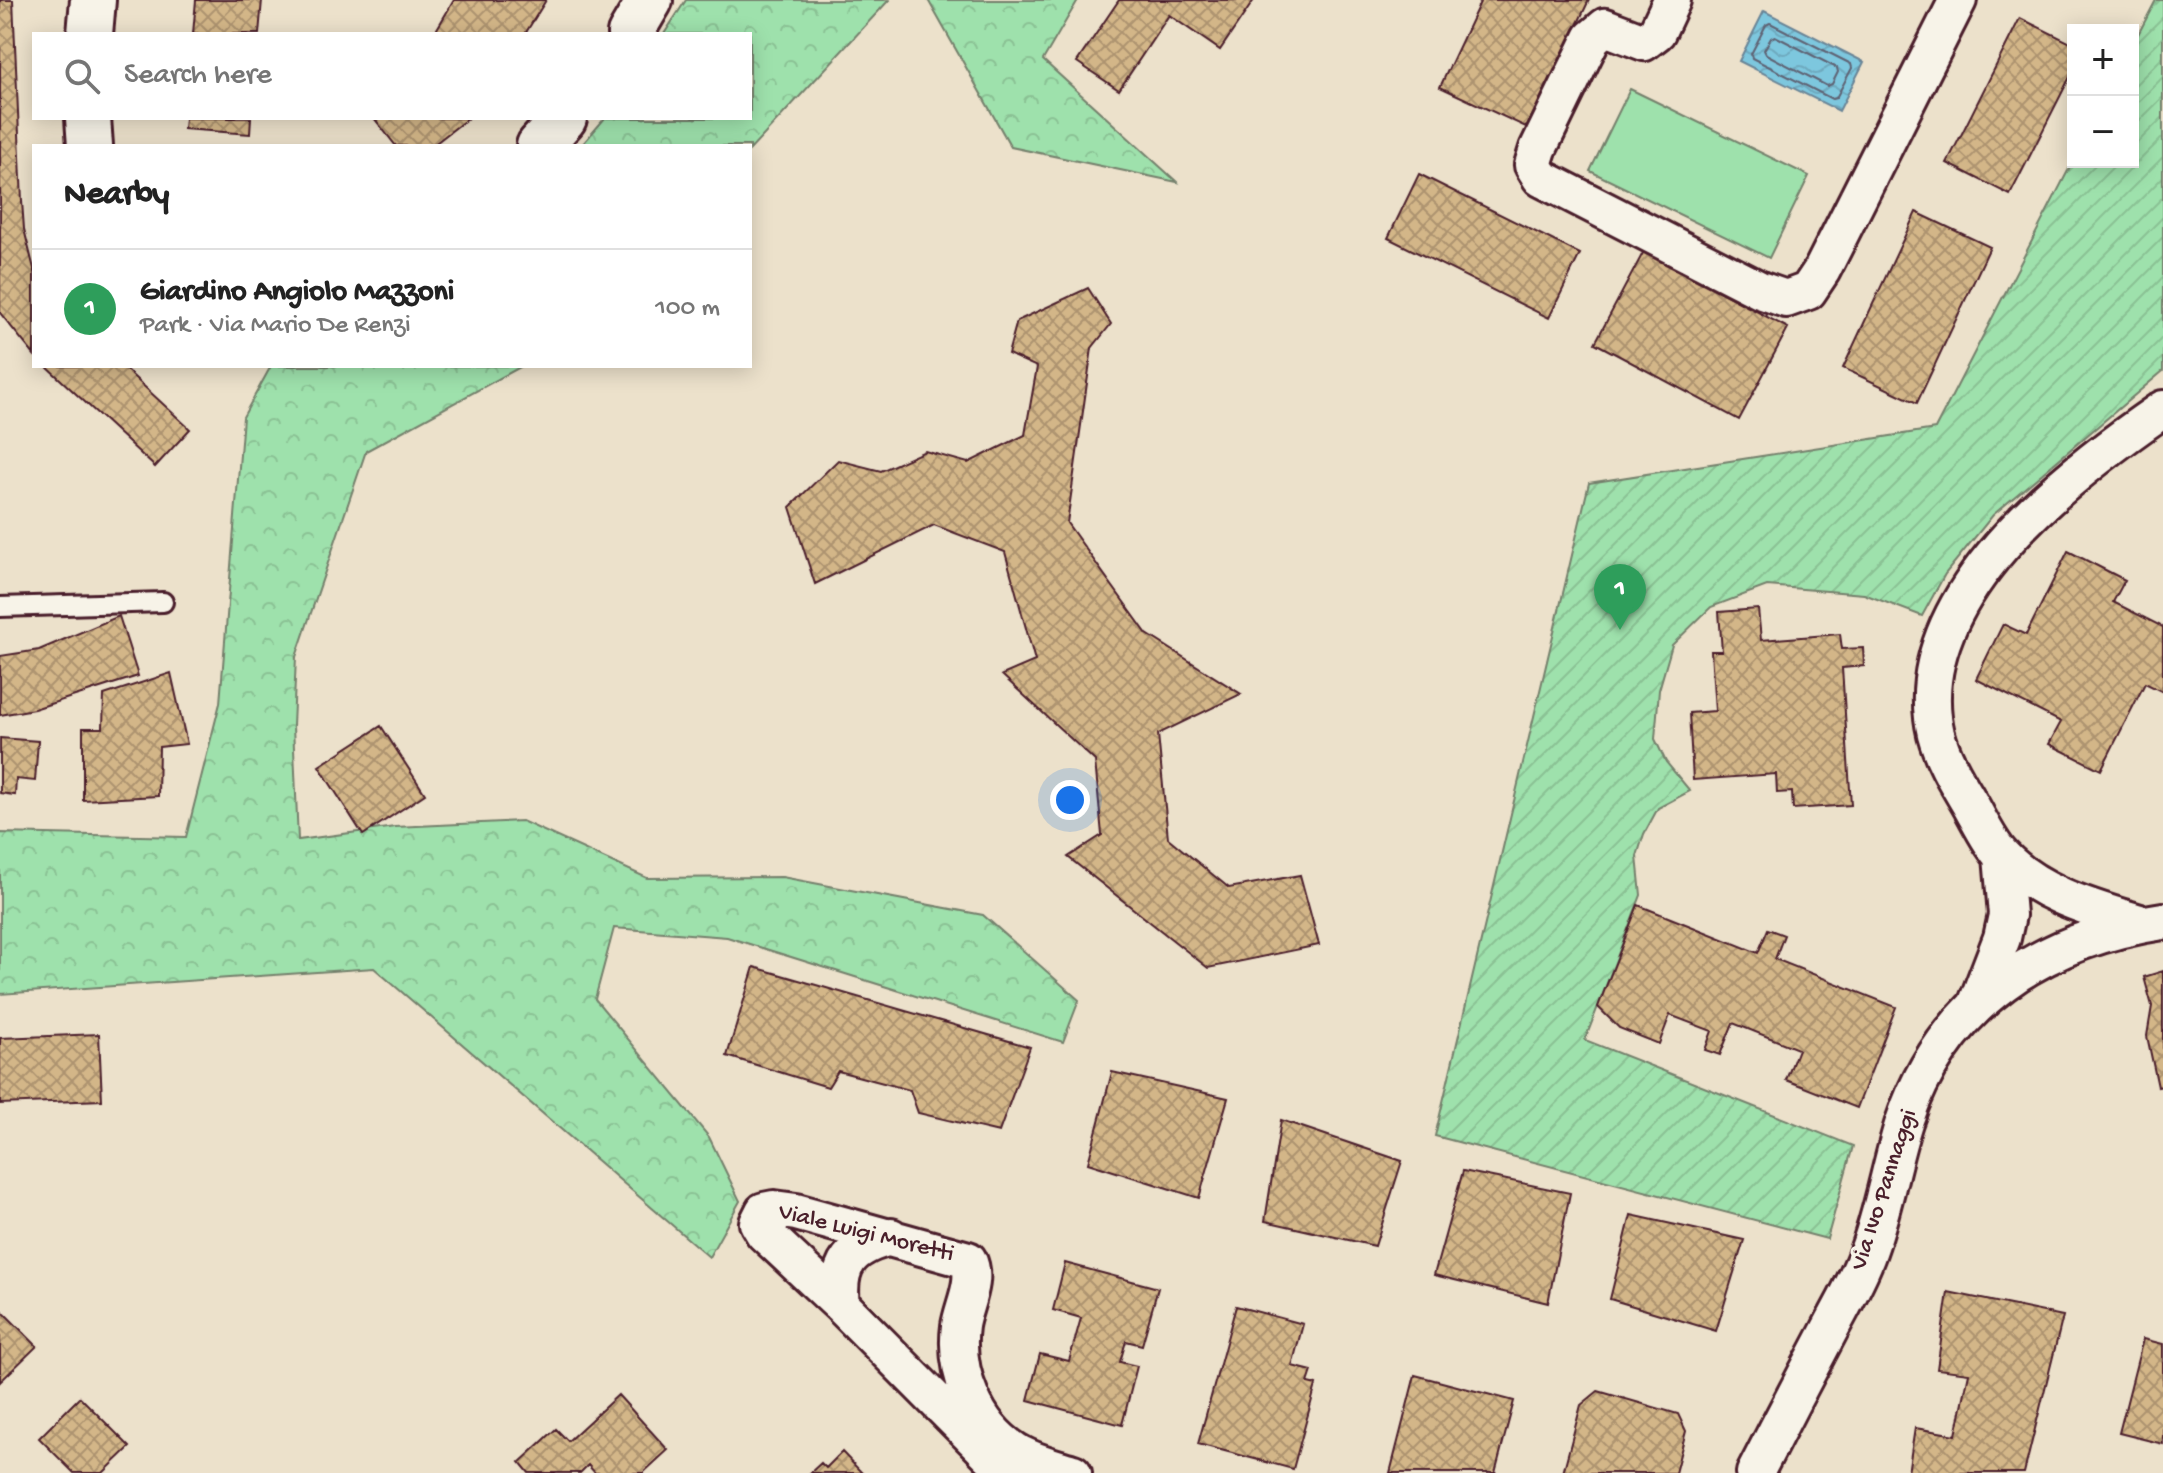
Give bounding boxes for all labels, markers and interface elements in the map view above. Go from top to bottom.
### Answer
map controls [2067,24,2139,168]
button: + [2067,24,2139,96]
search box [32,32,752,120]
icon: search [60,54,104,98]
text: Search here [124,59,272,94]
button: − [2067,96,2139,168]
text: Nearby [64,176,169,216]
text: Giardino Angiolo Mazzoni [140,276,454,311]
text: 1 [85,294,95,325]
text: 100 m [655,294,720,325]
text: Park · Via Mario De Renzi [140,311,411,342]
pin: 1 [1594,564,1646,630]
your location [1050,780,1090,820]
street label: Via Ivo Pannaggi [1845,1106,1925,1275]
street label: Viale Luigi Moretti [774,1198,957,1270]

